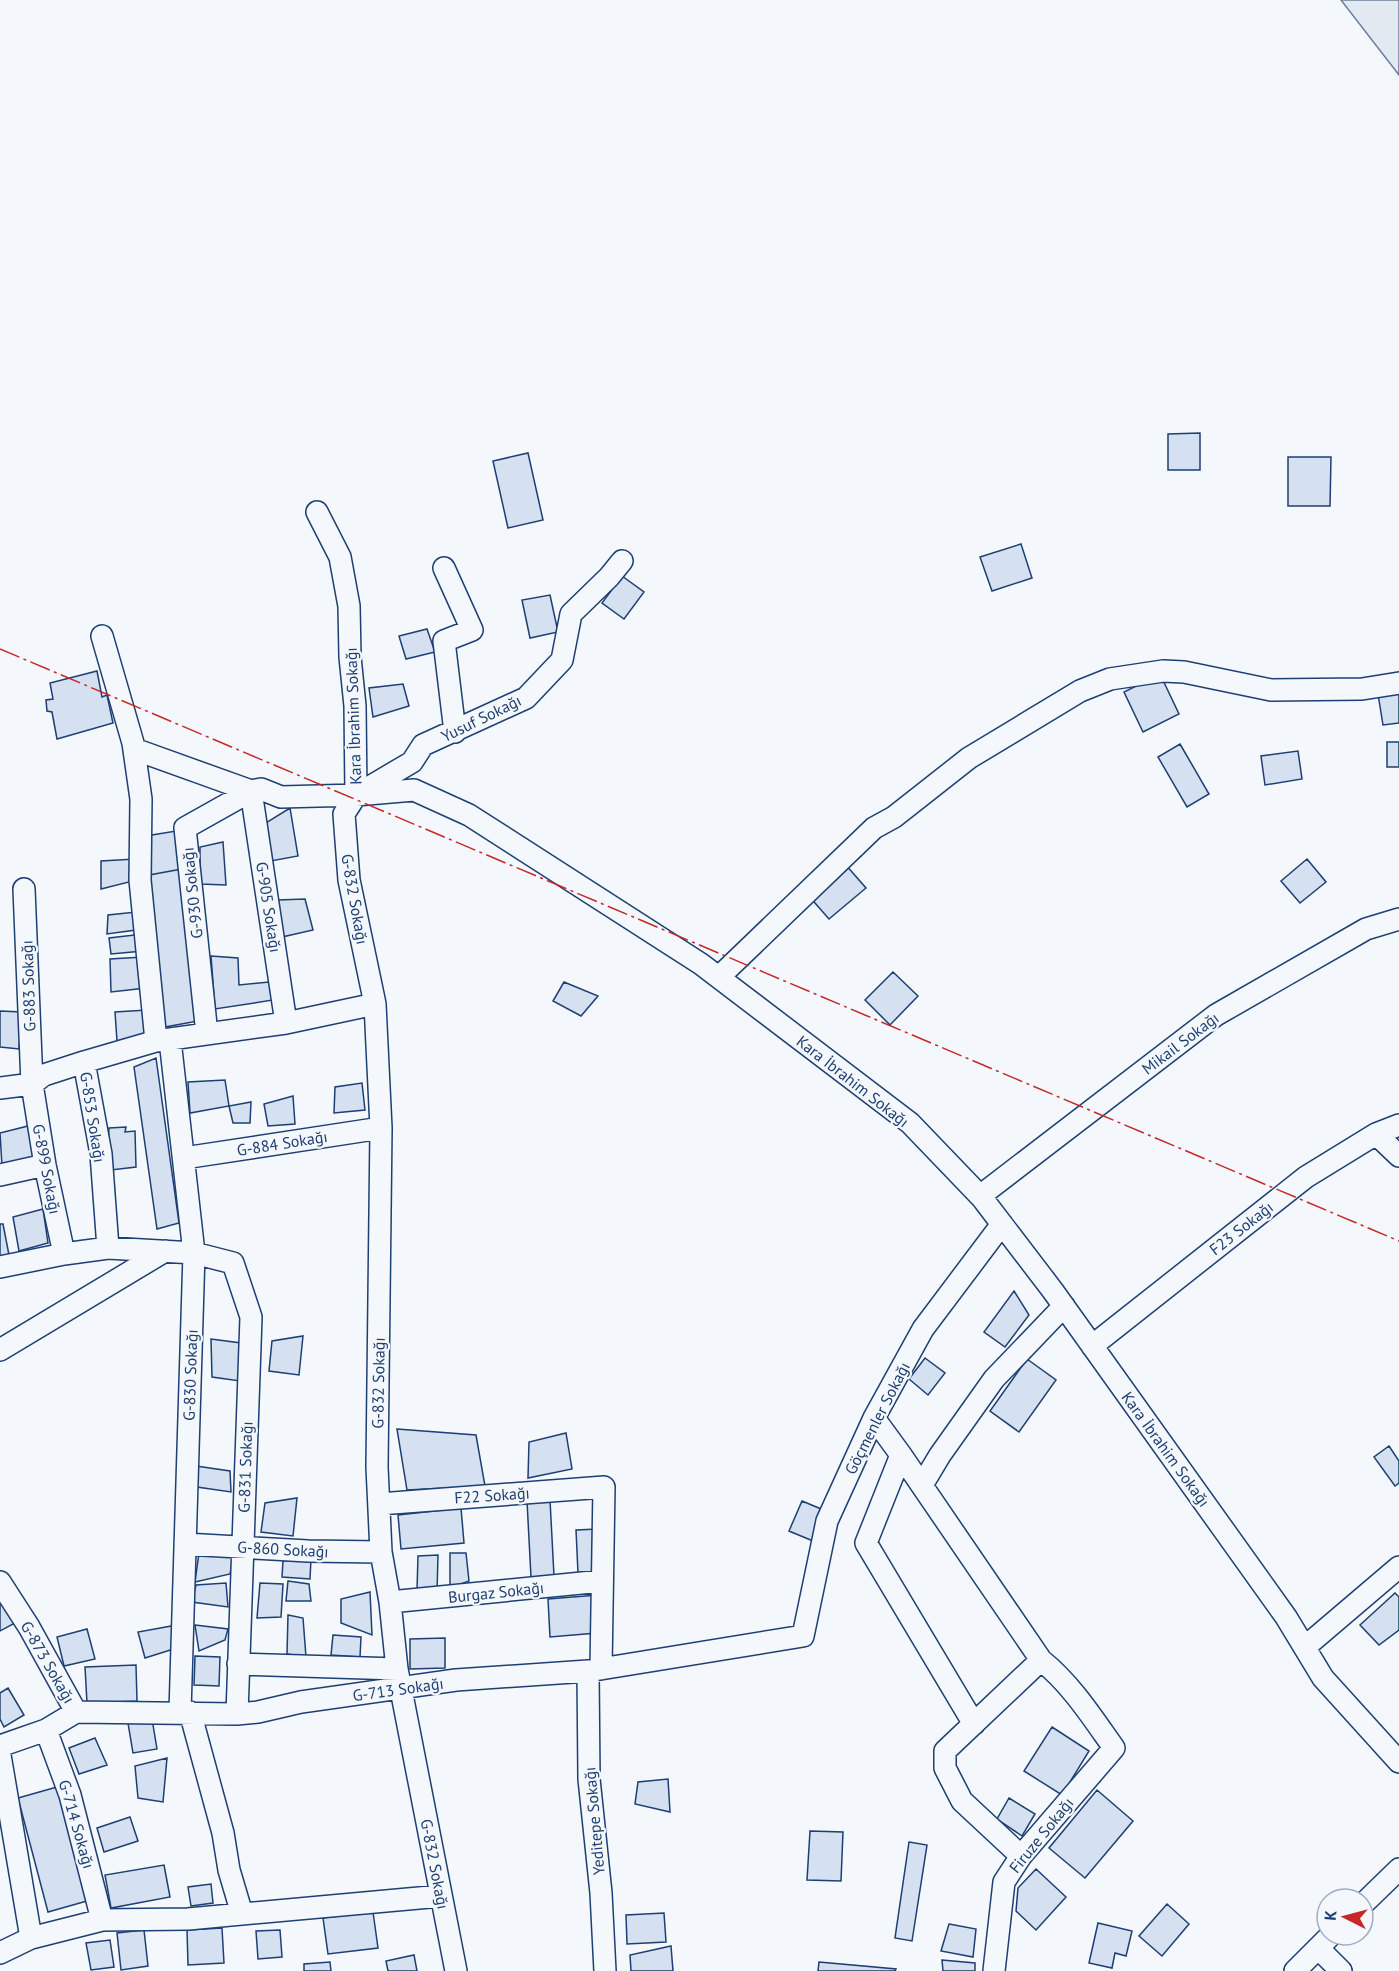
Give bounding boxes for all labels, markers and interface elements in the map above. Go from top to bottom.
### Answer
street label: Kara İbrahim Sokağı [341,647,365,785]
street label: Yusuf Sokağı [438,690,524,746]
street label: G-930 Sokağı [177,846,207,940]
street label: G-832 Sokağı [337,852,373,946]
street label: G-905 Sokağı [252,860,286,954]
street label: G-883 Sokağı [16,940,40,1032]
street label: Mikail Sokağı [1138,1008,1222,1078]
street label: Kara İbrahim Sokağı [793,1031,913,1131]
street label: G-853 Sokağı [76,1070,110,1164]
street label: G-899 Sokağı [28,1122,66,1216]
street label: G-884 Sokağı [235,1126,329,1160]
street label: F23 Sokağı [1205,1197,1277,1259]
street label: G-830 Sokağı [178,1329,202,1421]
street label: G-832 Sokağı [367,1337,389,1429]
street label: Göçmenler Sokağı [840,1358,914,1478]
street label: Kara İbrahim Sokağı [1118,1388,1214,1510]
street label: G-831 Sokağı [233,1421,257,1513]
street label: F22 Sokağı [454,1482,530,1508]
street label: G-860 Sokağı [237,1537,329,1561]
street label: Burgaz Sokağı [447,1577,545,1607]
street label: G-873 Sokağı [16,1617,80,1707]
street label: G-713 Sokağı [351,1673,445,1705]
street label: Yeditepe Sokağı [579,1766,609,1876]
street label: G-714 Sokağı [55,1777,99,1871]
street label: Firuze Sokağı [1004,1793,1078,1877]
street label: G-832 Sokağı [416,1817,454,1911]
north arrow [1315,1887,1375,1947]
text: K [1320,1909,1341,1921]

